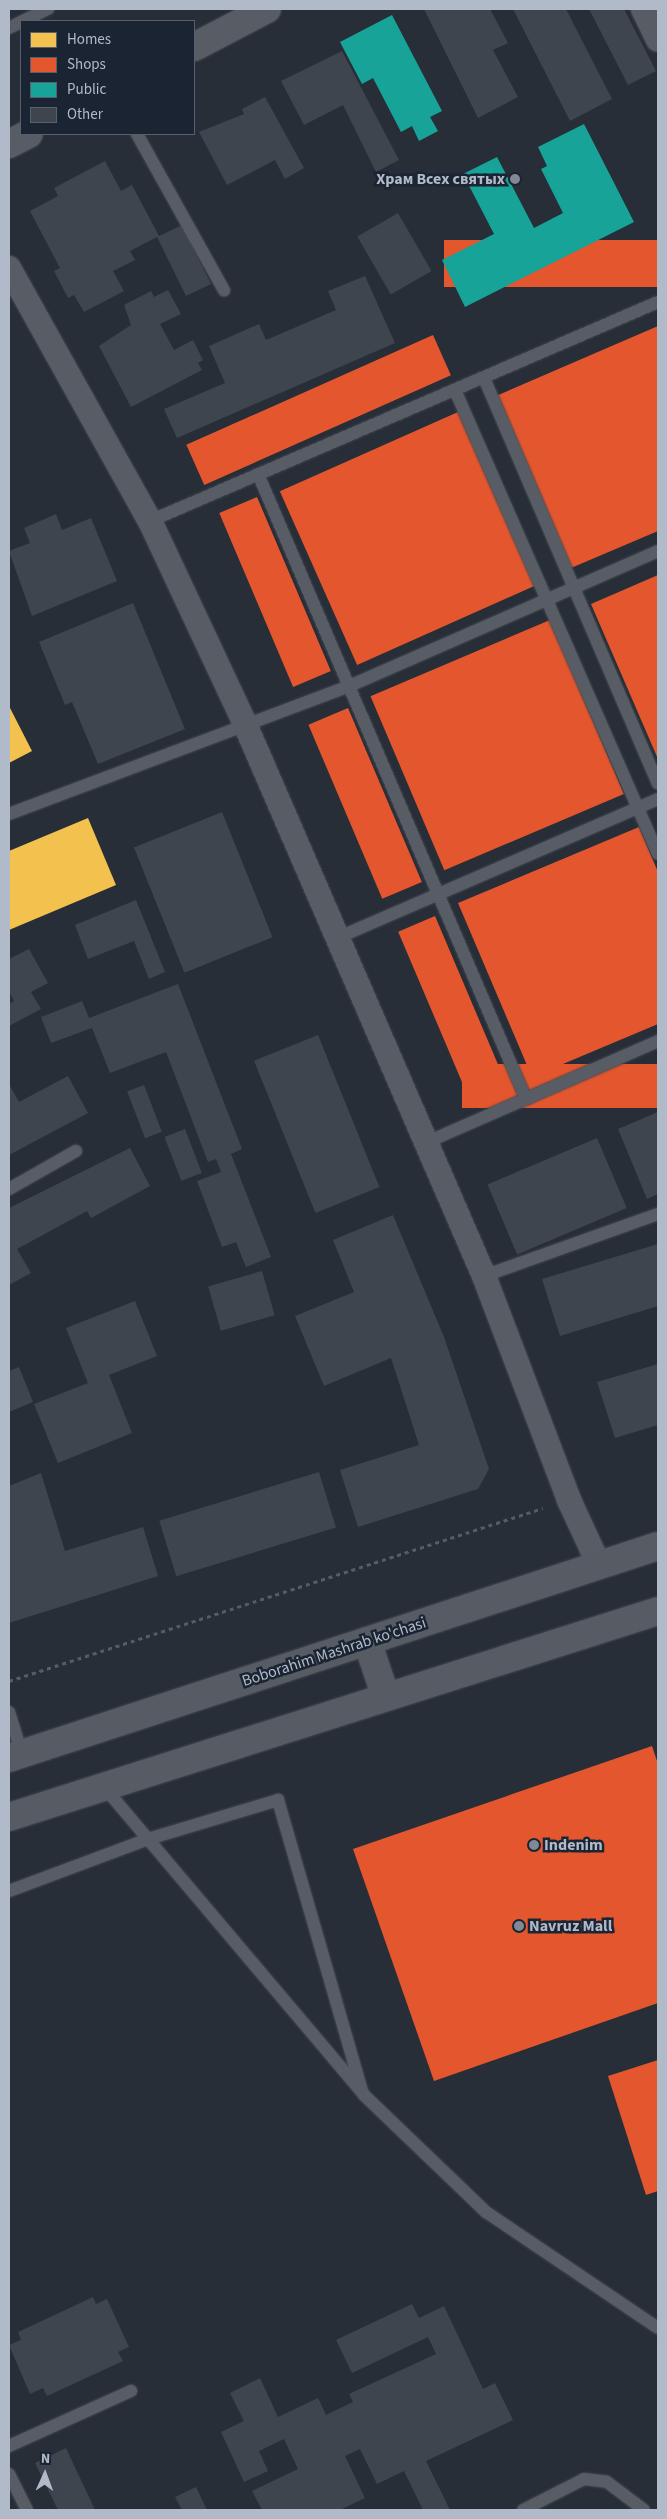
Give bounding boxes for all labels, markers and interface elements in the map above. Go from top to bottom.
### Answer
legend [20,20,195,135]
text: Homes [67,29,111,50]
text: Shops [67,54,106,75]
text: Public [67,79,106,100]
text: Other [67,104,103,125]
place label: Храм Всех святых [376,169,505,189]
marker: Храм Всех святых [509,173,521,185]
street label: Boborahim Mashrab ko'chasi [240,1613,428,1691]
place label: Indenim [544,1835,603,1855]
marker: Indenim [528,1839,540,1851]
place label: Navruz Mall [529,1916,612,1936]
marker: Navruz Mall [513,1920,525,1932]
north arrow [20,2449,70,2499]
text: N [41,2449,51,2469]

